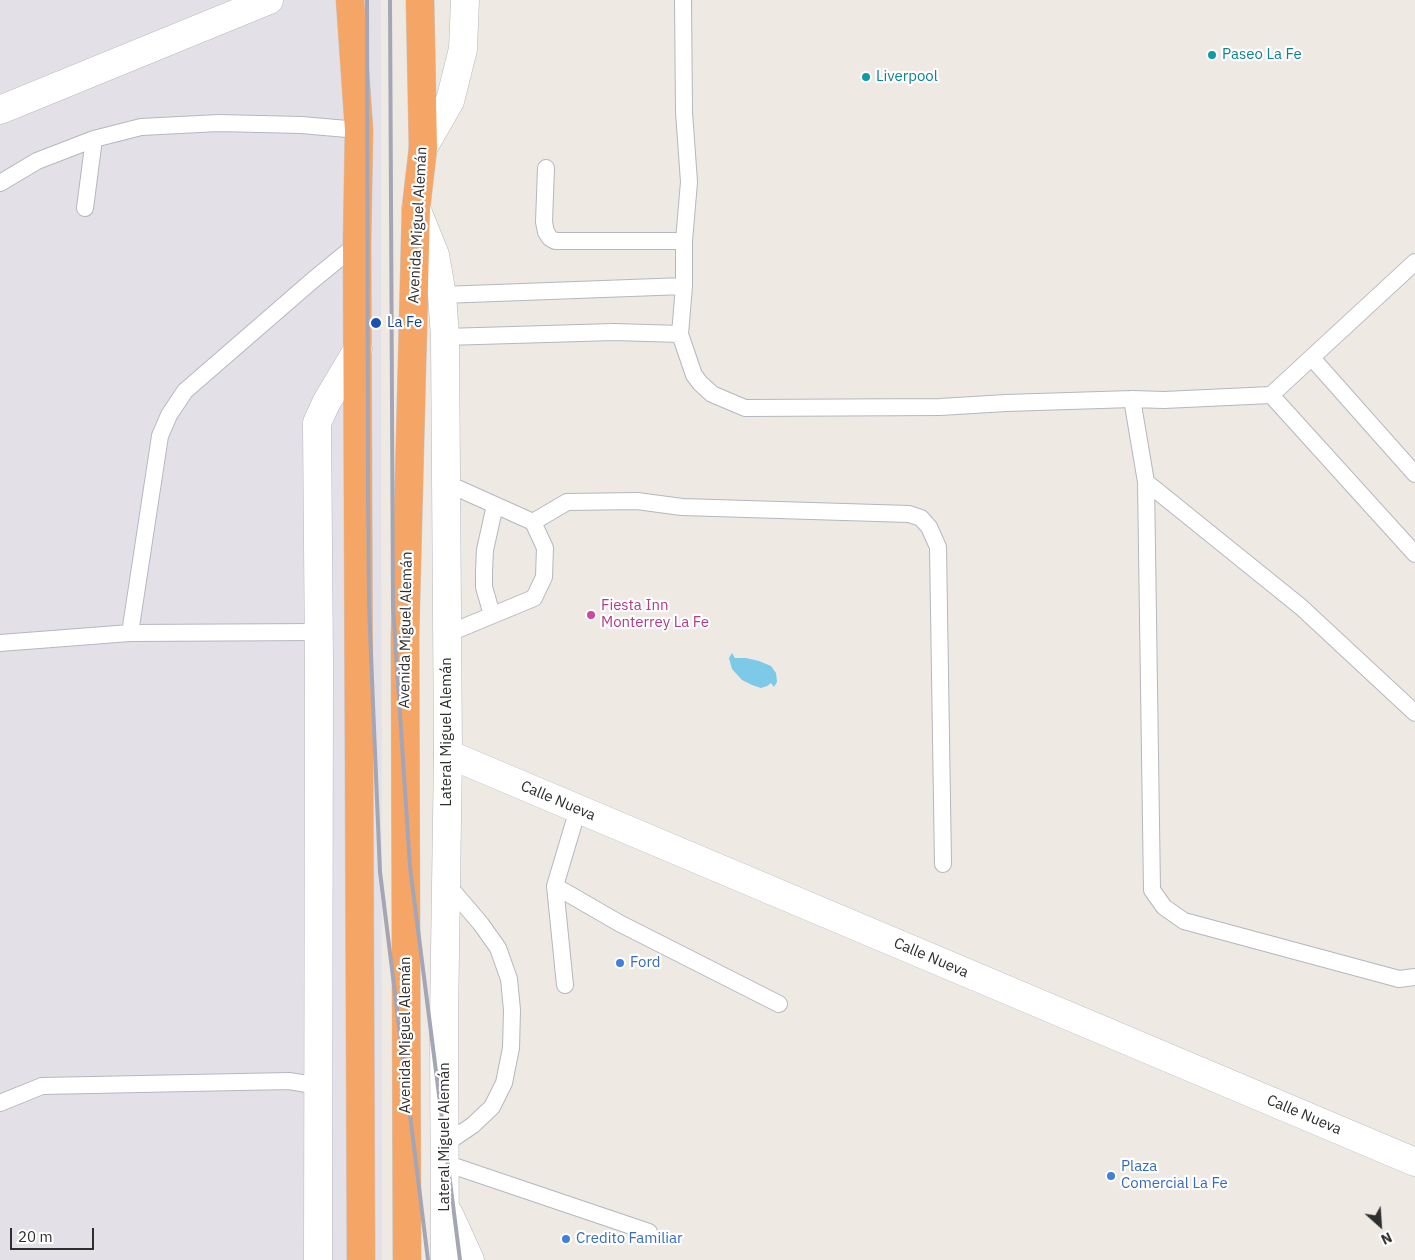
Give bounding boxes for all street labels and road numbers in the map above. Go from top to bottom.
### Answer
street label: Avenida Miguel Alemán [405,146,431,304]
street label: Avenida Miguel Alemán [396,551,416,709]
street label: Lateral Miguel Alemán [438,657,456,807]
street label: Calle Nueva [518,777,598,825]
street label: Calle Nueva [891,934,971,982]
street label: Avenida Miguel Alemán [397,956,415,1114]
street label: Lateral Miguel Alemán [436,1062,454,1212]
street label: Calle Nueva [1264,1091,1344,1139]

